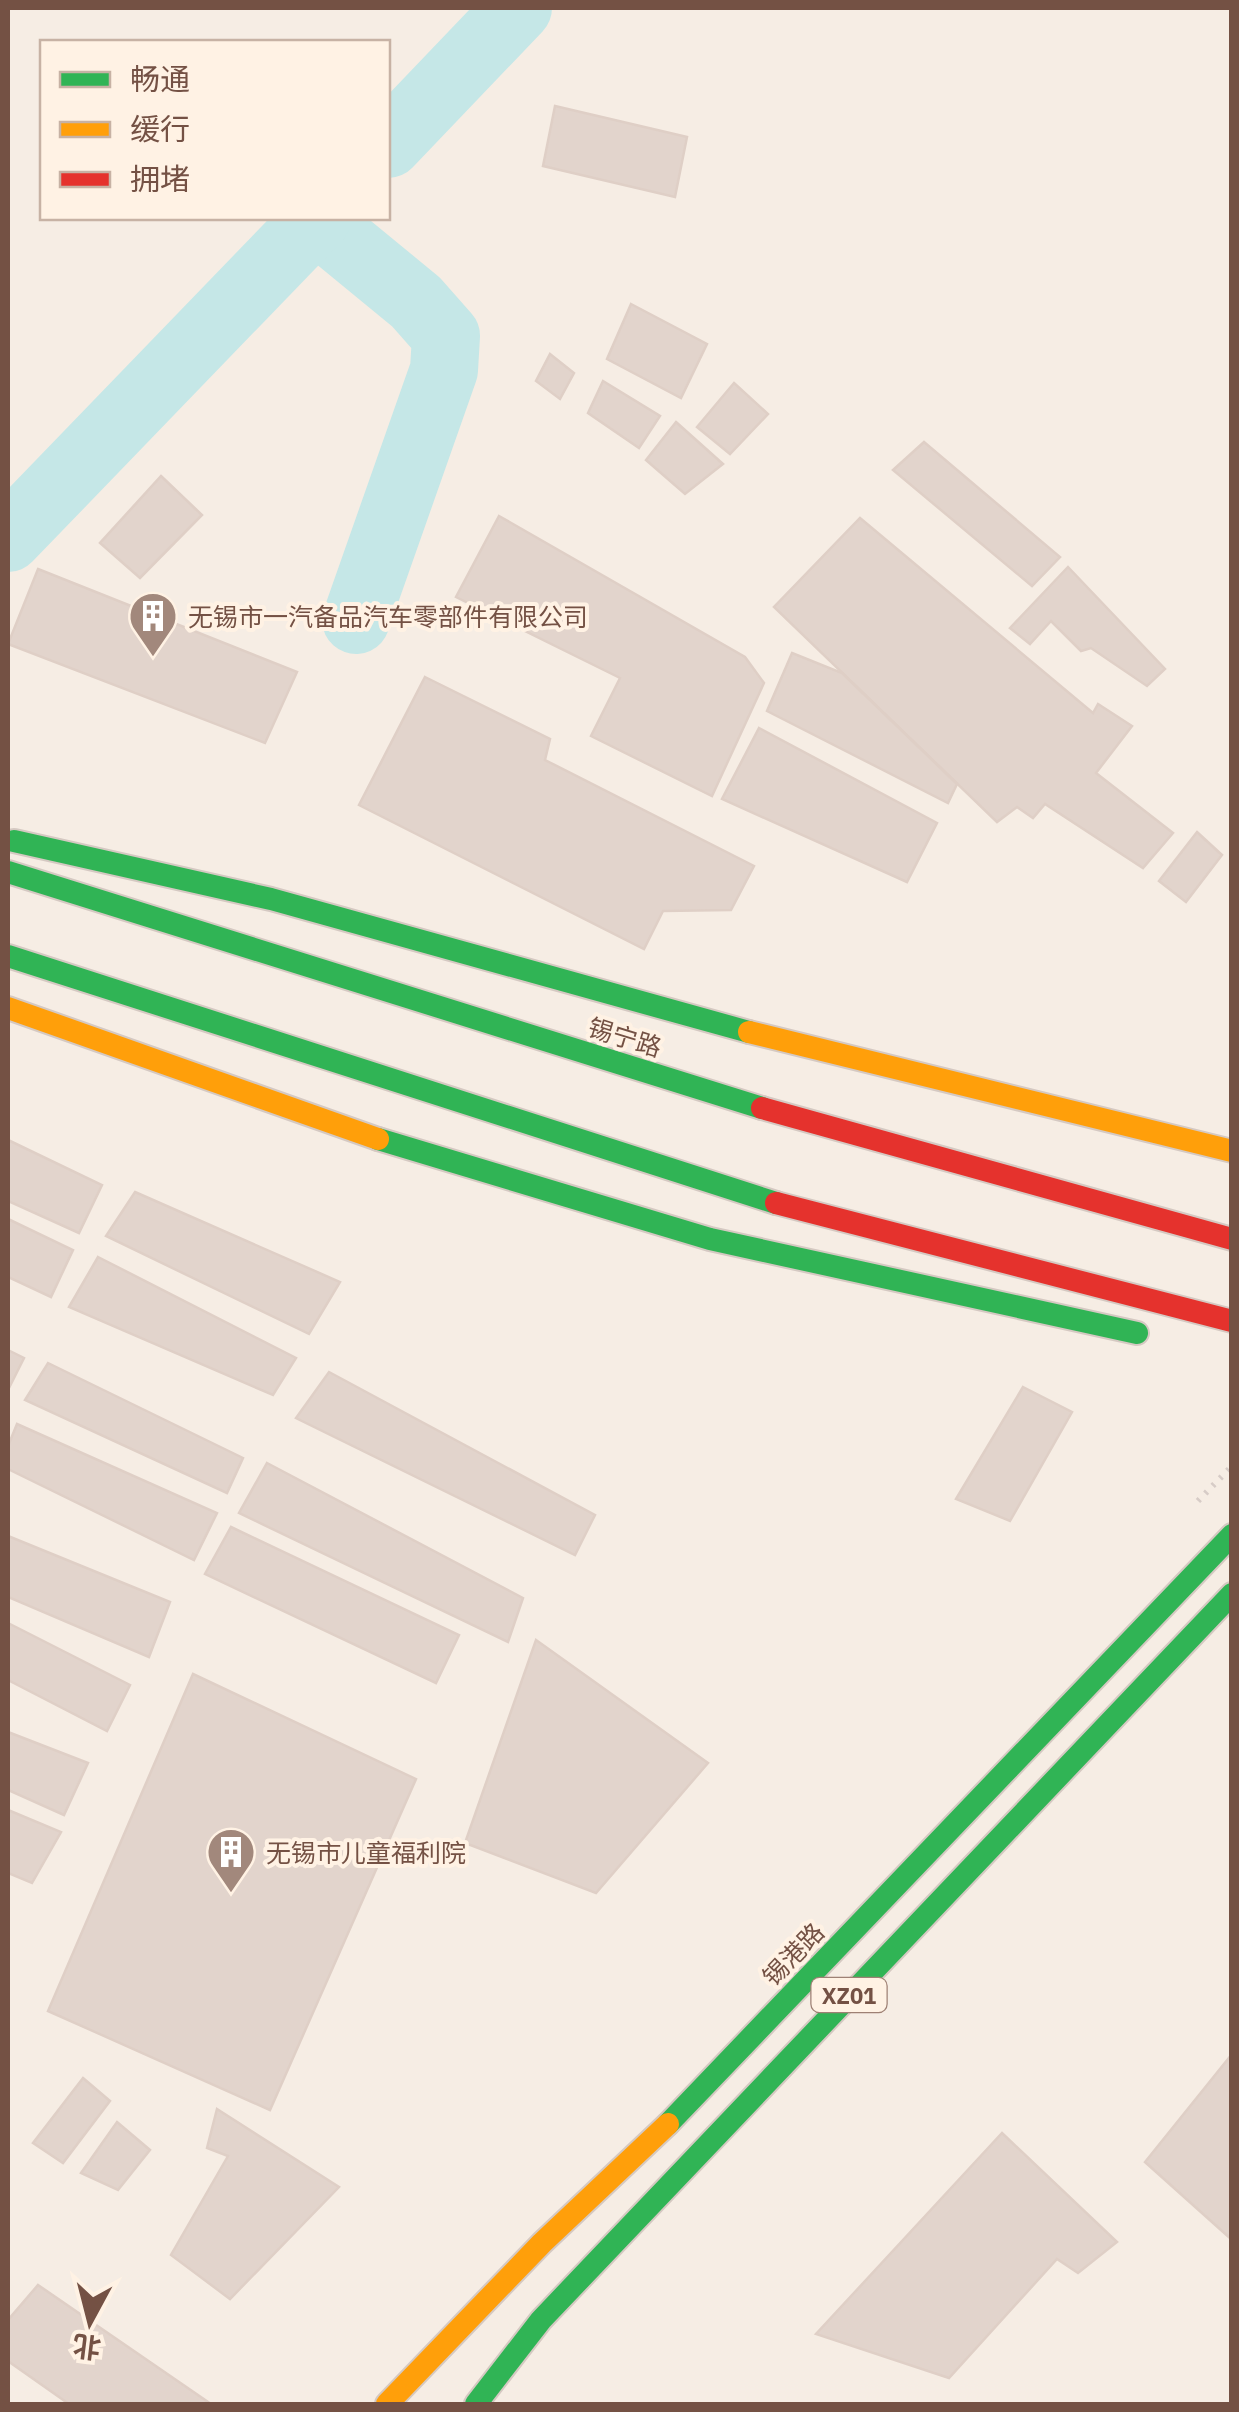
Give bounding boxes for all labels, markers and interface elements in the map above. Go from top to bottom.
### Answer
legend [40,40,390,220]
text: 畅通 [130,59,190,98]
text: 缓行 [130,109,190,148]
text: 拥堵 [130,159,190,198]
building icon: 无锡市一汽备品汽车零部件有限公司 [127,590,179,658]
place label: 无锡市一汽备品汽车零部件有限公司 [188,600,588,633]
street label: 锡宁路 [584,1010,666,1064]
building icon: 无锡市儿童福利院 [205,1826,257,1894]
place label: 无锡市儿童福利院 [266,1836,466,1869]
street label: 锡港路 [755,1916,831,1992]
road number: XZ01 [812,1978,886,2012]
north arrow [40,2272,140,2372]
text: 北 [71,2327,103,2367]

